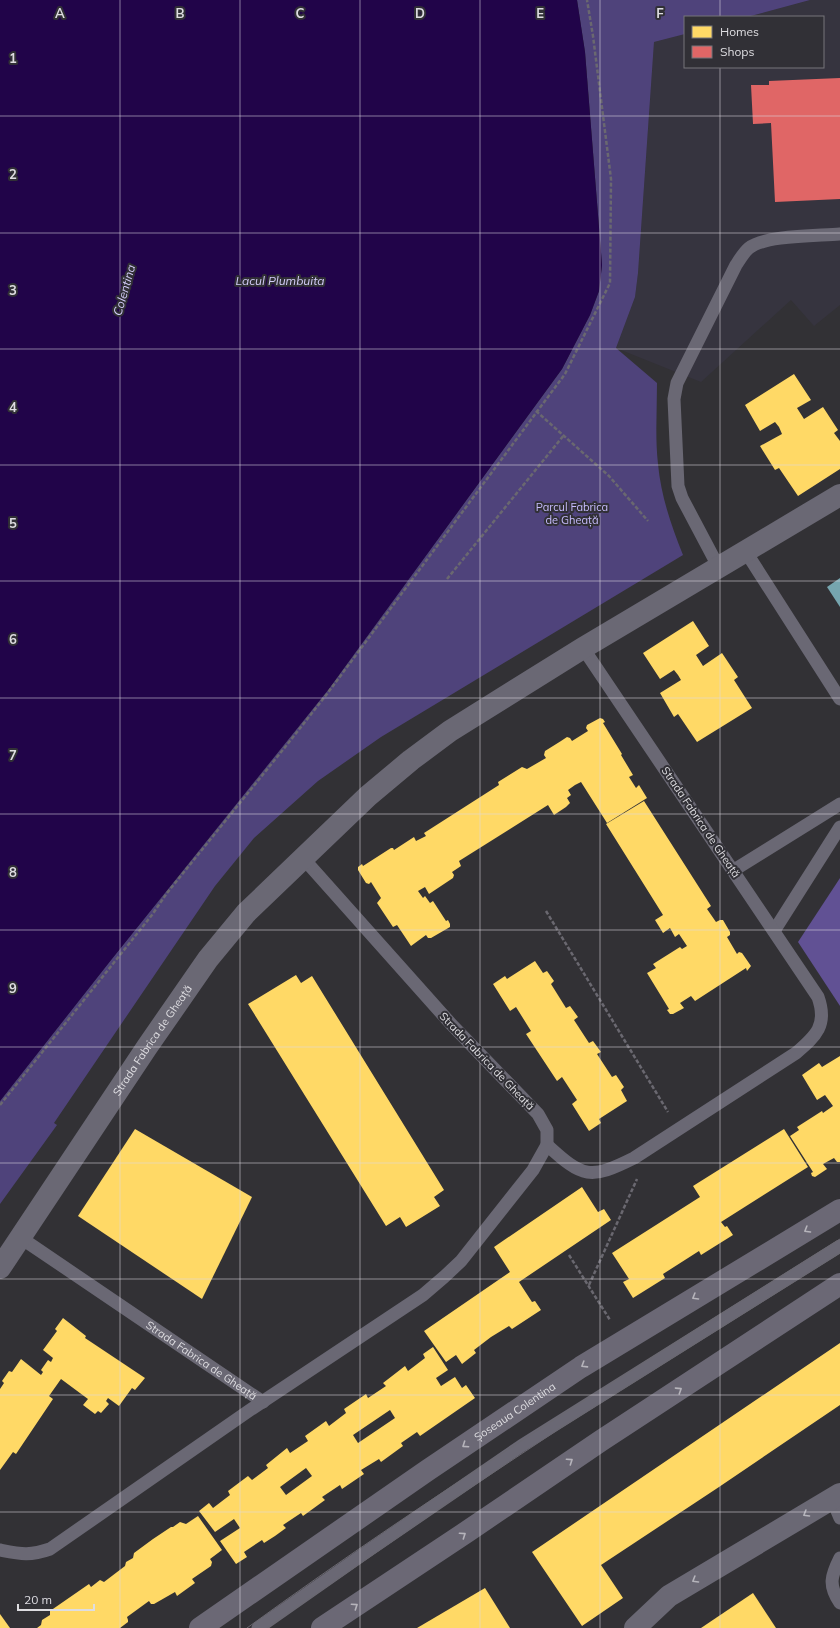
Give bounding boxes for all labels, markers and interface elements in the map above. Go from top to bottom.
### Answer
text: A [55,5,65,21]
text: B [176,5,185,21]
text: C [296,5,305,21]
text: D [415,5,425,21]
text: E [536,5,544,21]
text: F [656,5,664,21]
legend [684,16,824,68]
text: Homes [720,24,759,39]
text: Shops [720,44,755,59]
text: 1 [9,50,17,66]
text: 2 [9,166,17,182]
water label: Colentina [110,263,138,317]
water label: Lacul Plumbuita [235,273,325,288]
text: 3 [9,282,17,298]
text: 4 [9,399,17,415]
park label: Parcul Fabrica de Gheață [536,500,608,528]
text: 5 [9,515,17,531]
text: 6 [9,631,17,647]
text: 7 [9,747,17,763]
street label: Strada Fabrica de Gheață [658,764,743,881]
text: 8 [9,864,17,880]
text: 9 [9,980,17,996]
street label: Strada Fabrica de Gheață [110,982,195,1098]
street label: Strada Fabrica de Gheață [436,1009,538,1114]
one-way arrow [804,1225,811,1233]
one-way arrow [692,1293,699,1300]
street label: Strada Fabrica de Gheață [143,1318,260,1403]
one-way arrow [581,1360,588,1368]
street label: Șoseaua Colentina [471,1379,558,1445]
one-way arrow [675,1387,682,1394]
one-way arrow [462,1440,469,1448]
one-way arrow [566,1459,573,1466]
one-way arrow [803,1510,810,1517]
one-way arrow [459,1532,466,1540]
one-way arrow [692,1576,699,1583]
scale bar [18,1586,94,1612]
text: 20 m [24,1592,52,1607]
one-way arrow [350,1604,357,1611]

